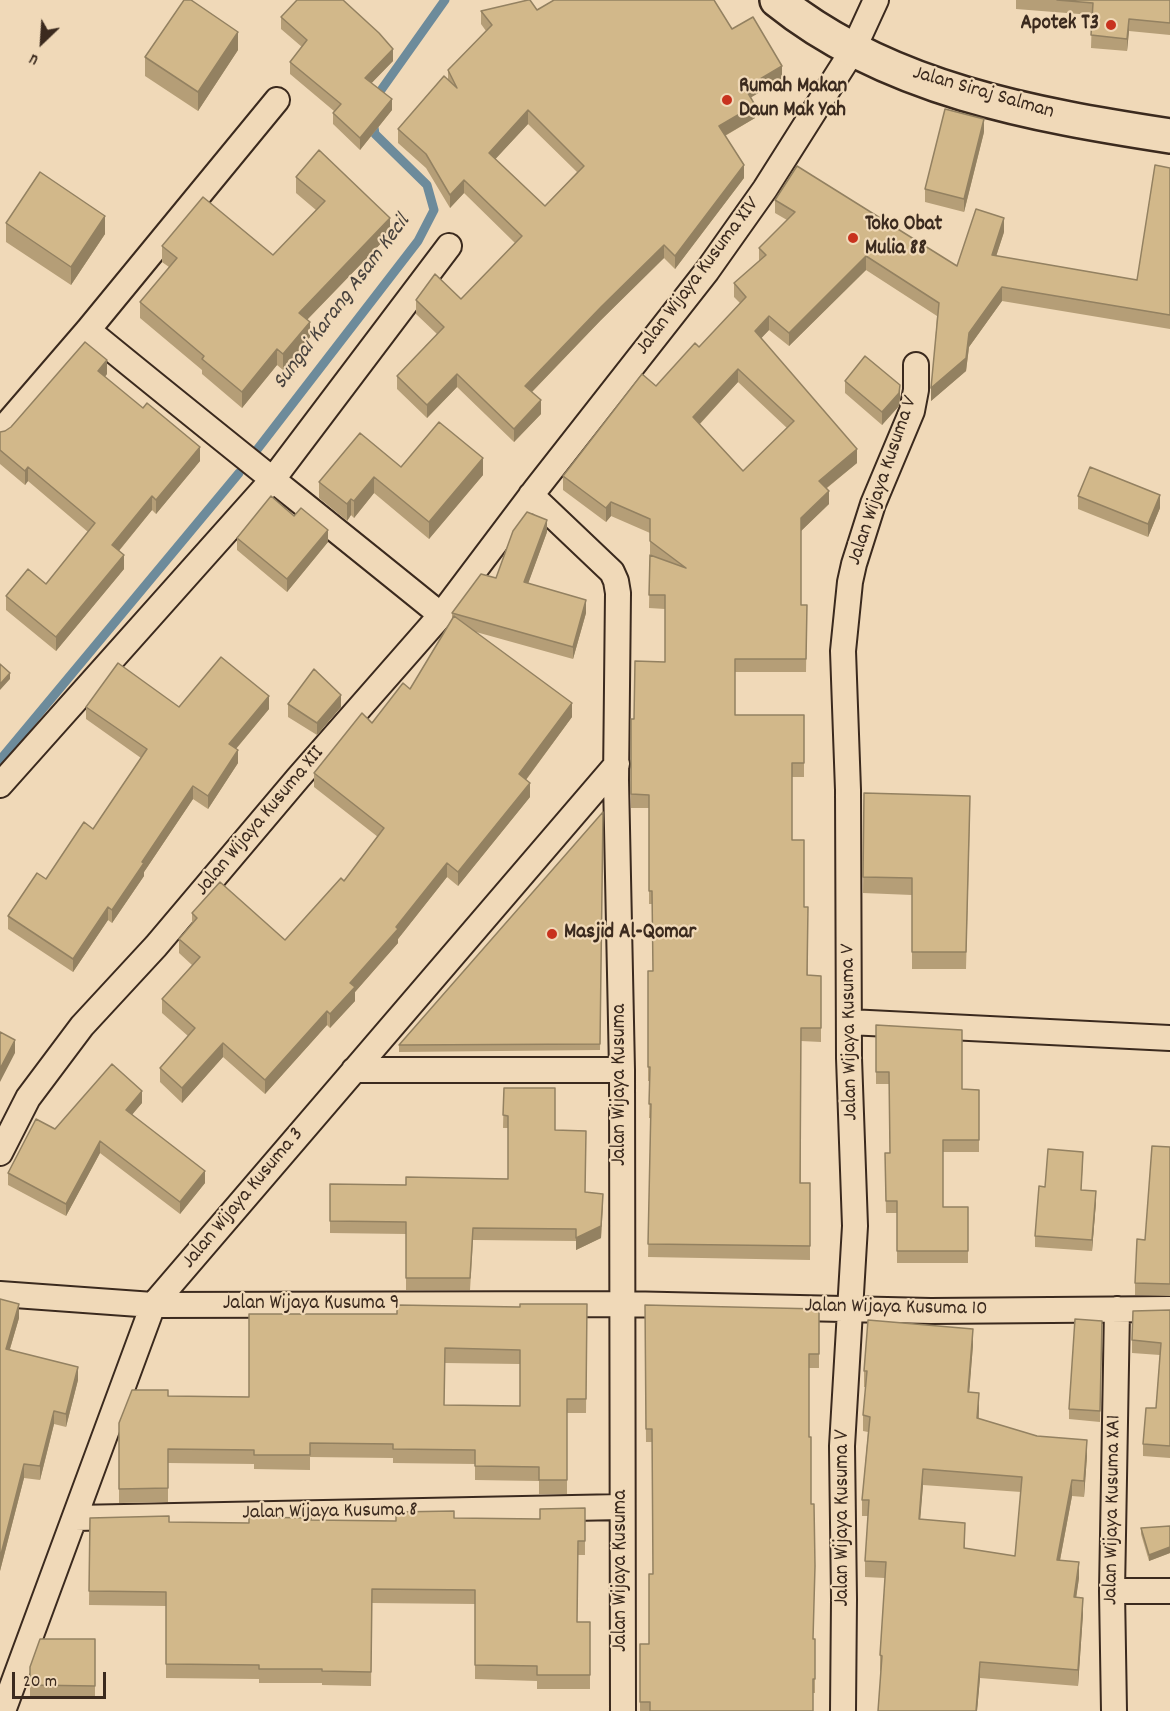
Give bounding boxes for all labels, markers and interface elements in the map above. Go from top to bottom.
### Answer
north arrow [12,12,72,72]
place label: Apotek T3 [1020,12,1099,38]
marker: Apotek T3 [1104,18,1118,32]
text: U [26,47,43,71]
street label: Jalan Siraj Salman [909,62,1057,126]
place label: Rumah Makan Daun Mak Yah [739,75,847,125]
marker: Rumah Makan Daun Mak Yah [720,93,734,107]
street label: Jalan Wijaya Kusuma XIV [631,193,767,361]
water label: Sungai Karang Asam Kecil [269,210,417,396]
place label: Toko Obat Mulia 88 [865,213,942,263]
marker: Toko Obat Mulia 88 [846,231,860,245]
street label: Jalan Wijaya Kusuma V [843,393,925,569]
street label: Jalan Wijaya Kusuma XII [191,742,331,902]
place label: Masjid Al-Qomar [564,921,696,947]
marker: Masjid Al-Qomar [545,927,559,941]
street label: Jalan Wijaya Kusuma V [837,943,865,1121]
street label: Jalan Wijaya Kusuma [608,1004,634,1166]
street label: Jalan Wijaya Kusuma 3 [178,1123,310,1275]
street label: Jalan Wijaya Kusuma 9 [223,1292,399,1318]
street label: Jalan Wijaya Kusuma 10 [804,1295,988,1323]
street label: Jalan Wijaya Kusuma XA1 [1100,1415,1128,1605]
street label: Jalan Wijaya Kusuma V [831,1429,857,1607]
street label: Jalan Wijaya Kusuma [609,1490,635,1652]
street label: Jalan Wijaya Kusuma 8 [242,1499,418,1527]
scale bar [15,1660,110,1698]
text: 20 m [23,1670,57,1695]

